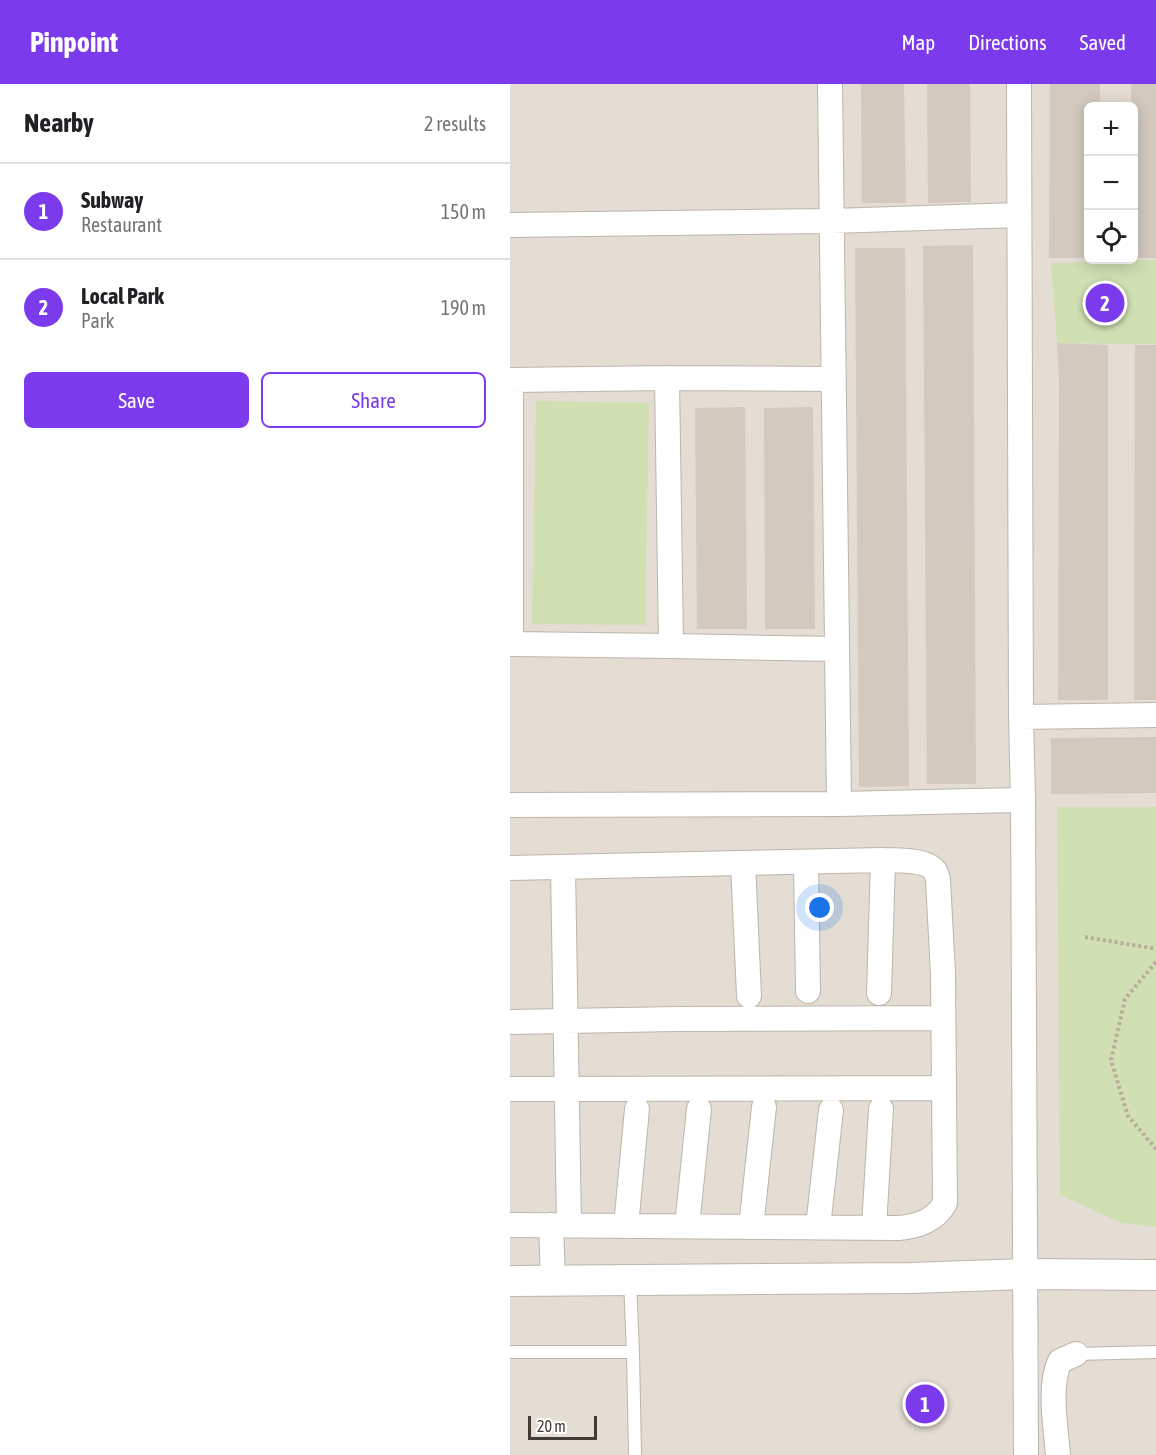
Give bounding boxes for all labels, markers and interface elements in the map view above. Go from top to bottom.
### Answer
text: Pinpoint [30,26,118,58]
text: Map [901,30,935,54]
text: Directions [968,30,1047,54]
text: Saved [1080,30,1126,54]
map controls [1084,102,1138,264]
button: + [1084,102,1138,156]
text: Nearby [24,108,94,138]
text: 2 results [424,112,486,135]
button: − [1084,156,1138,210]
text: Subway [81,187,143,213]
text: 1 [39,200,48,223]
text: 150 m [441,200,486,223]
button: locate [1084,210,1138,264]
text: Restaurant [81,213,162,236]
pin: 2 [1086,280,1124,326]
text: Local Park [81,283,164,309]
text: 2 [39,296,48,319]
text: 190 m [441,296,486,319]
text: Park [81,309,114,332]
button: Save [24,372,249,428]
button: Share [261,372,486,428]
your location [805,893,834,922]
pin: 1 [906,1382,944,1426]
scale bar [528,1413,597,1440]
text: 20 m [537,1417,566,1435]

